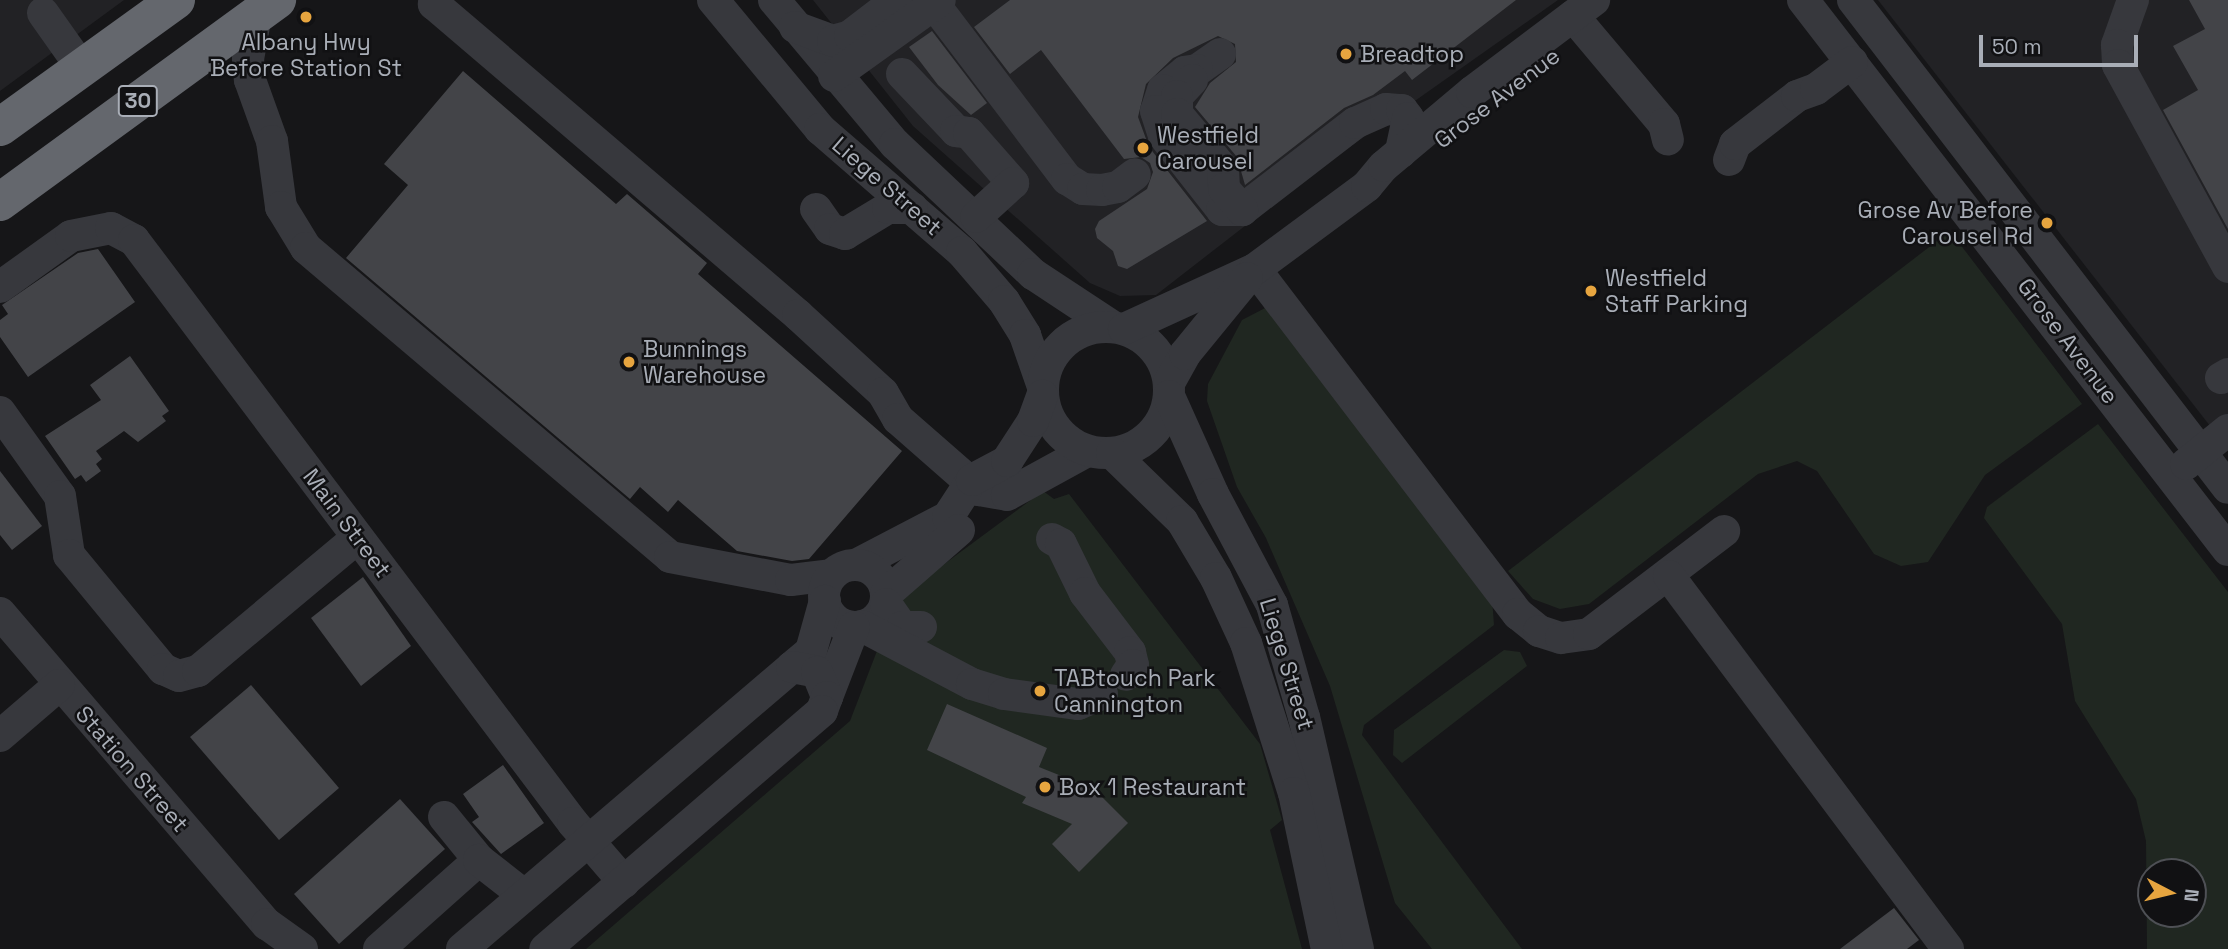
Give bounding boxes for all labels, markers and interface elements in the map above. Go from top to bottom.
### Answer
marker: Albany Hwy Before Station St [298,9,314,25]
scale bar [1983,21,2142,65]
place label: Albany Hwy Before Station St [210,28,402,82]
text: 50 m [1992,33,2042,60]
place label: Breadtop [1360,40,1464,68]
street label: Grose Avenue [1429,42,1565,154]
marker: Breadtop [1338,46,1354,62]
road number: 30 [117,84,159,119]
place label: Westfield Carousel [1157,121,1259,175]
street label: Liege Street [826,131,948,241]
marker: Westfield Carousel [1135,140,1151,156]
place label: Grose Av Before Carousel Rd [1857,196,2033,250]
marker: Grose Av Before Carousel Rd [2039,215,2055,231]
place label: Westfield Staff Parking [1605,264,1748,318]
street label: Grose Avenue [2012,273,2124,409]
marker: Westfield Staff Parking [1583,283,1599,299]
place label: Bunnings Warehouse [643,335,766,389]
marker: Bunnings Warehouse [621,354,637,370]
street label: Main Street [297,463,397,583]
street label: Liege Street [1254,595,1320,733]
place label: TABtouch Park Cannington [1054,664,1216,718]
marker: TABtouch Park Cannington [1032,683,1048,699]
street label: Station Street [70,700,194,838]
place label: Box 1 Restaurant [1059,773,1246,801]
marker: Box 1 Restaurant [1037,779,1053,795]
north arrow [2137,858,2207,928]
text: N [2178,888,2205,903]

